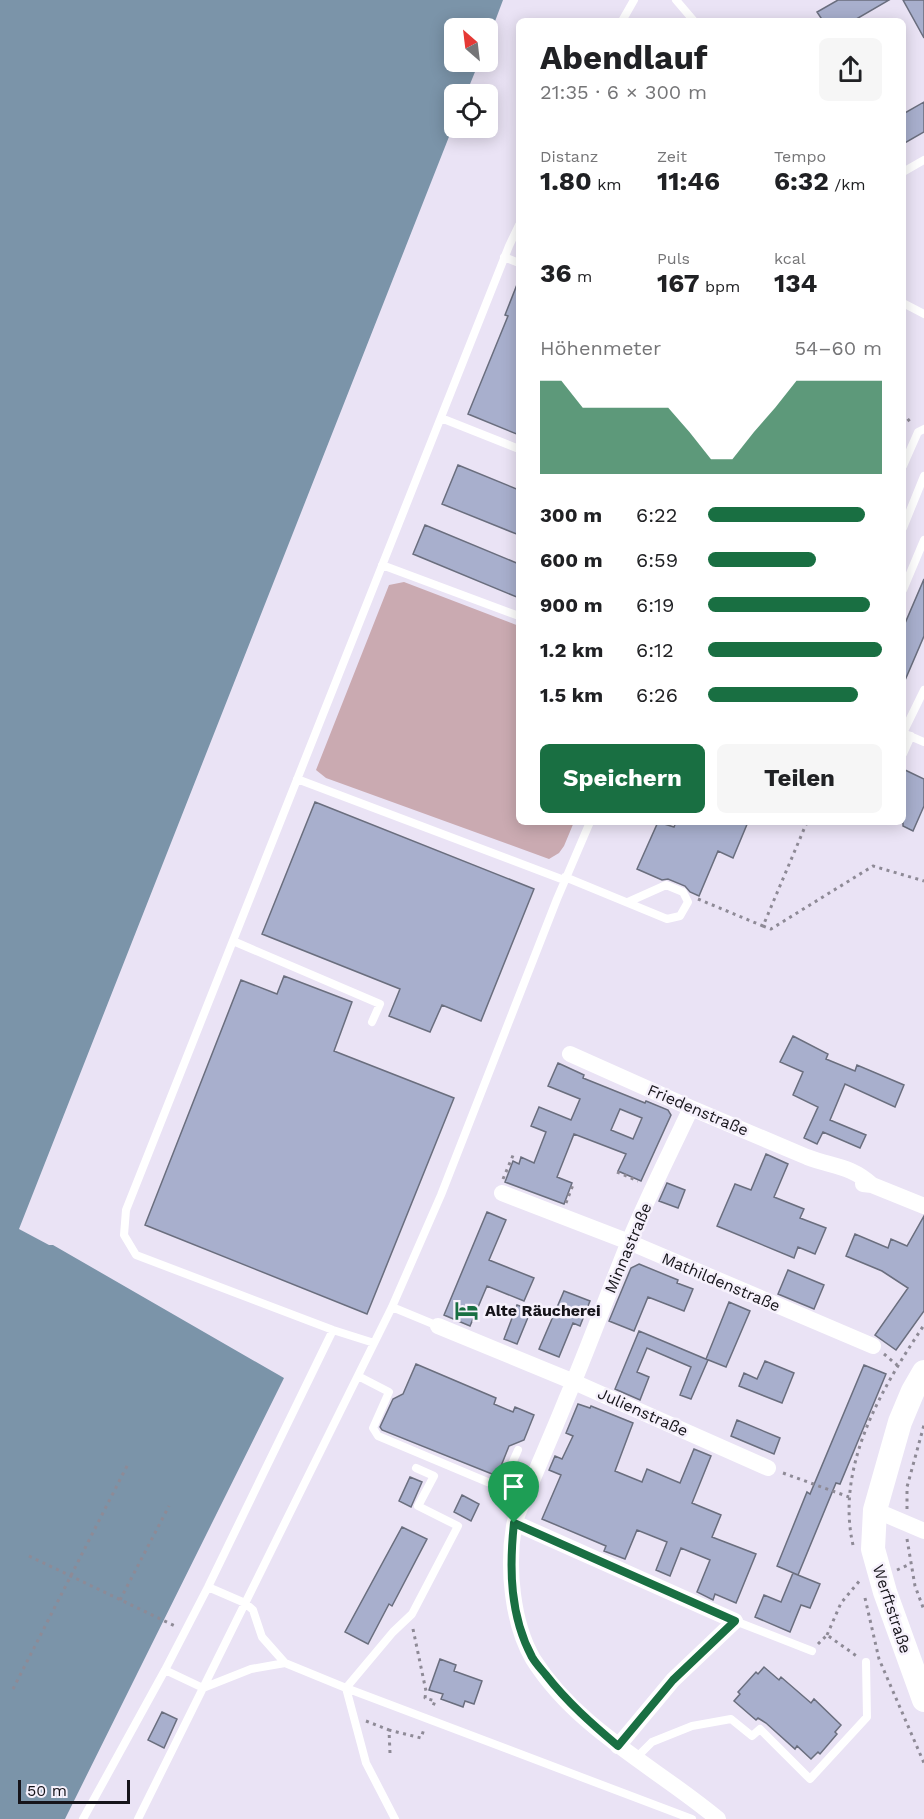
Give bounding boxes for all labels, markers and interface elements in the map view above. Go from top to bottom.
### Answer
north arrow [444,18,498,72]
map controls [444,18,498,138]
text: Abendlauf [540,38,708,77]
button: share [819,38,882,101]
text: 21:35 · 6 × 300 m [540,80,707,104]
button: locate [444,84,498,138]
text: Distanz [540,147,598,166]
text: Zeit [657,147,687,166]
text: Tempo [774,147,826,166]
text: 1.80 [540,166,592,196]
text: 11:46 [657,166,720,196]
text: 6:32 [774,166,829,196]
text: km [592,175,622,194]
text: /km [829,175,866,194]
text: Puls [657,249,690,268]
text: kcal [774,249,806,268]
text: 36 [540,258,571,288]
text: m [571,267,592,286]
text: 167 [657,268,699,298]
text: 134 [774,268,817,298]
text: bpm [699,277,740,296]
text: Höhenmeter [540,336,661,360]
text: 54–60 m [794,336,882,360]
text: 300 m [540,503,602,527]
text: 6:22 [636,503,677,527]
text: 600 m [540,548,603,572]
text: 6:59 [636,548,678,572]
text: 900 m [540,593,603,617]
text: 6:19 [636,593,674,617]
text: 1.2 km [540,638,603,662]
text: 6:12 [636,638,674,662]
text: 1.5 km [540,683,603,707]
text: 6:26 [636,683,678,707]
button: Speichern [540,744,705,813]
button: Teilen [717,744,882,813]
street label: Friedenstraße [645,1080,751,1140]
street label: Minnastraße [600,1200,656,1296]
street label: Mathildenstraße [659,1248,783,1316]
hotel icon: Alte Räucherei [454,1297,480,1323]
place label: Alte Räucherei [485,1301,601,1320]
street label: Julienstraße [595,1384,691,1440]
pin [488,1461,539,1523]
icon: arrive [497,1470,530,1503]
street label: Werftstraße [869,1562,915,1656]
scale bar [18,1777,130,1804]
text: 50 m [27,1781,67,1800]

